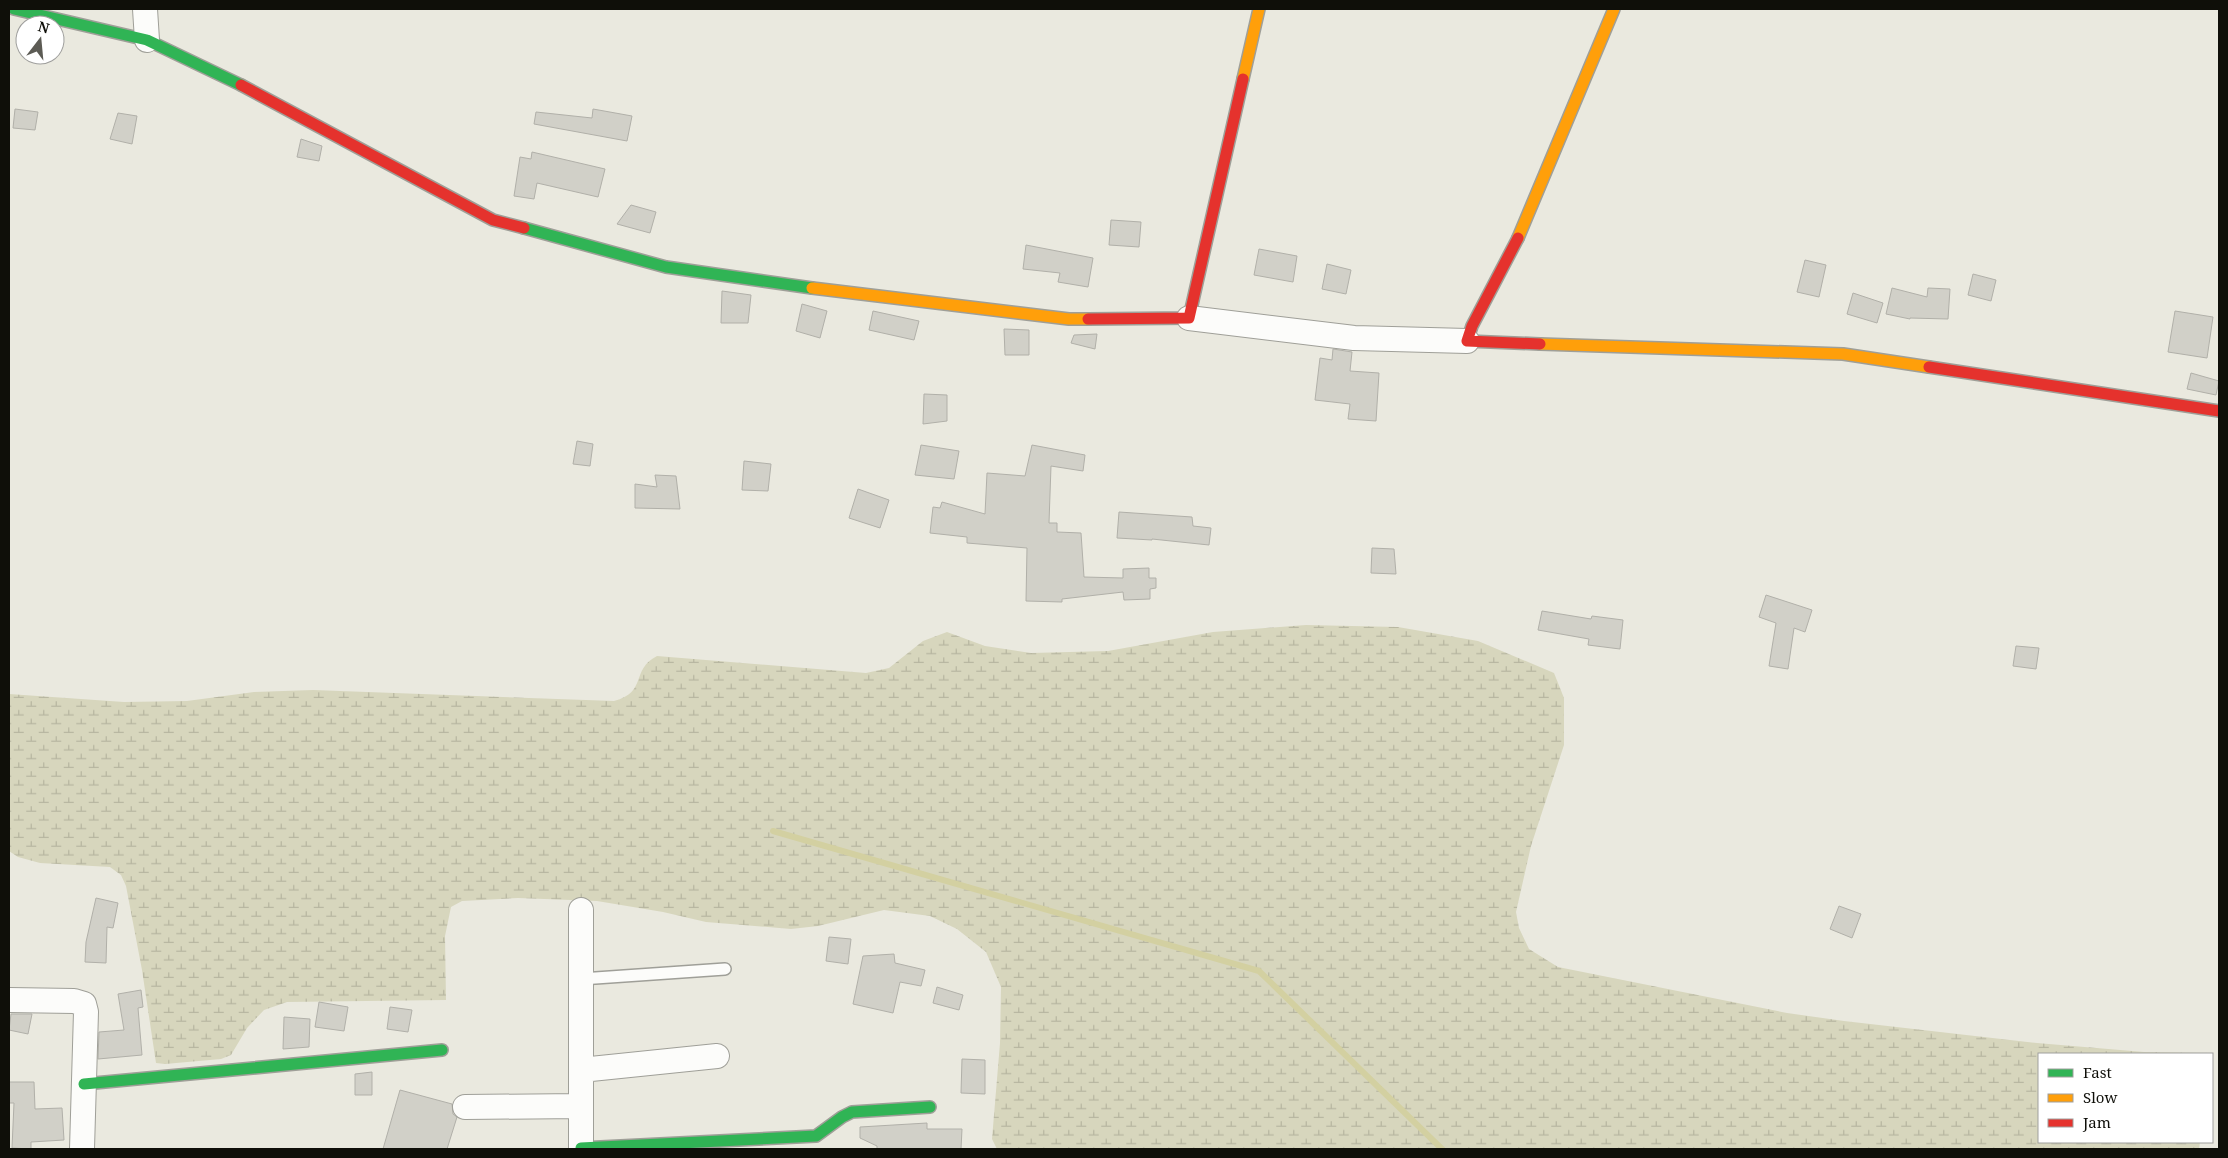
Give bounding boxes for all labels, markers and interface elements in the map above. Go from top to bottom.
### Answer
north arrow [15,15,65,65]
text: N [36,16,52,38]
legend [2038,1053,2213,1143]
text: Fast [2083,1062,2112,1082]
text: Slow [2083,1087,2117,1107]
text: Jam [2082,1112,2111,1132]

